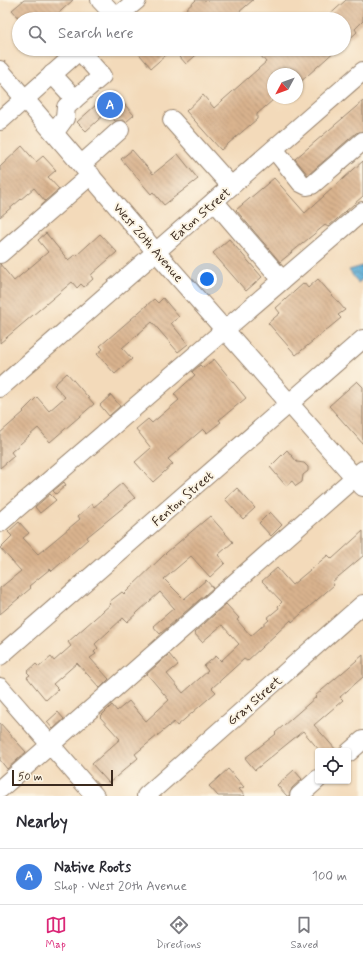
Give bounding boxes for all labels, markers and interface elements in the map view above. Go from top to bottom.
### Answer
search box [12,12,351,56]
icon: search [26,23,48,45]
text: Search here [58,24,134,44]
north arrow [267,68,303,104]
pin: A [97,90,123,120]
street label: Eaton Street [167,184,235,246]
street label: West 20th Avenue [109,200,187,286]
your location [197,269,217,289]
street label: Fenton Street [149,468,218,531]
street label: Gray Street [224,672,286,730]
map controls [315,748,351,784]
button: locate [315,748,351,784]
scale bar [12,768,113,787]
text: 50 m [18,770,43,784]
text: Nearby [16,811,68,833]
text: Native Roots [54,858,131,878]
text: A [25,868,33,885]
text: 100 m [312,868,347,885]
text: Shop · West 20th Avenue [54,878,187,895]
tab: Map [45,914,67,952]
tab: Directions [156,914,201,952]
tab: Saved [291,914,318,952]

